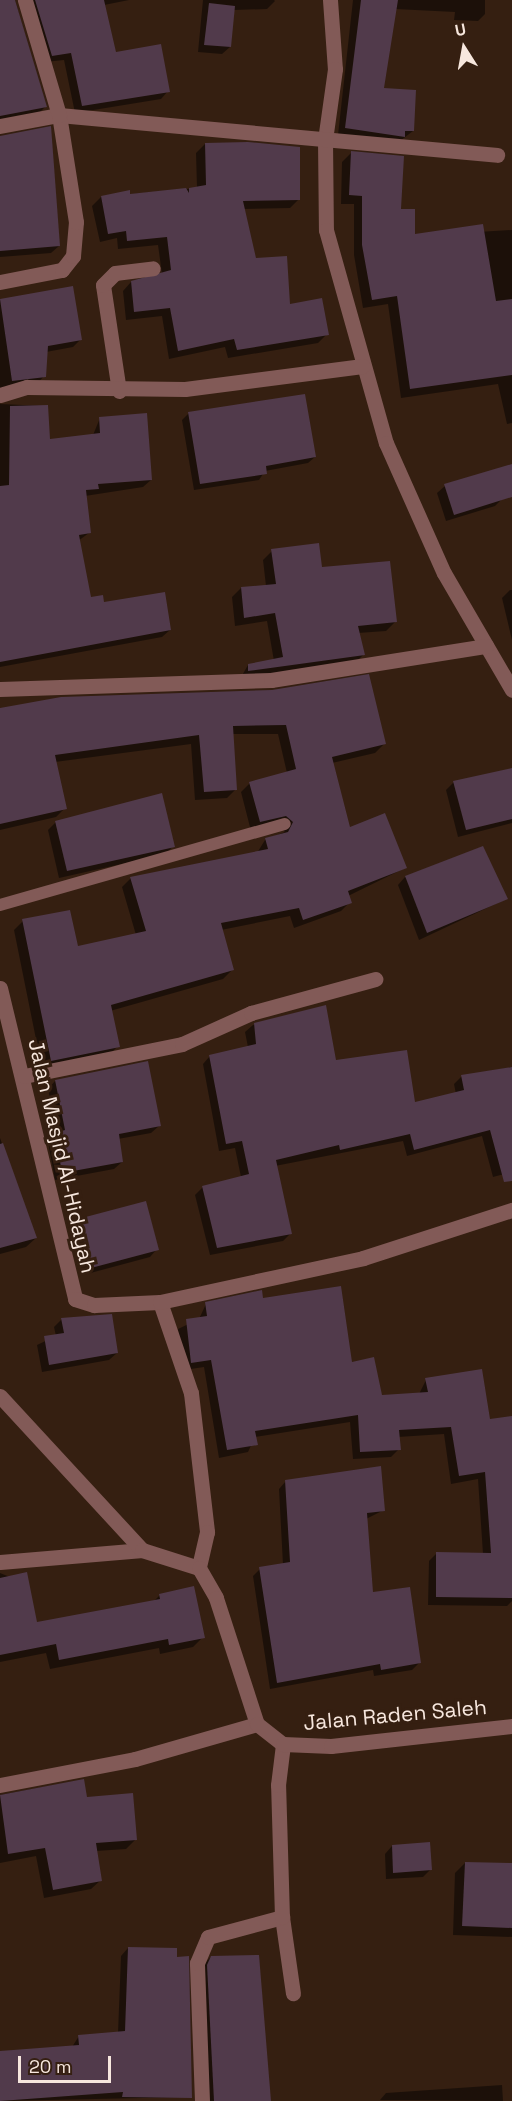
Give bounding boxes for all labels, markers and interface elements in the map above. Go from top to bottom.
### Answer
north arrow [434,18,494,78]
text: U [453,19,468,41]
street label: Jalan Masjid Al-Hidayah [23,1036,101,1276]
street label: Jalan Raden Saleh [302,1694,488,1736]
scale bar [21,2044,114,2082]
text: 20 m [29,2055,72,2078]

